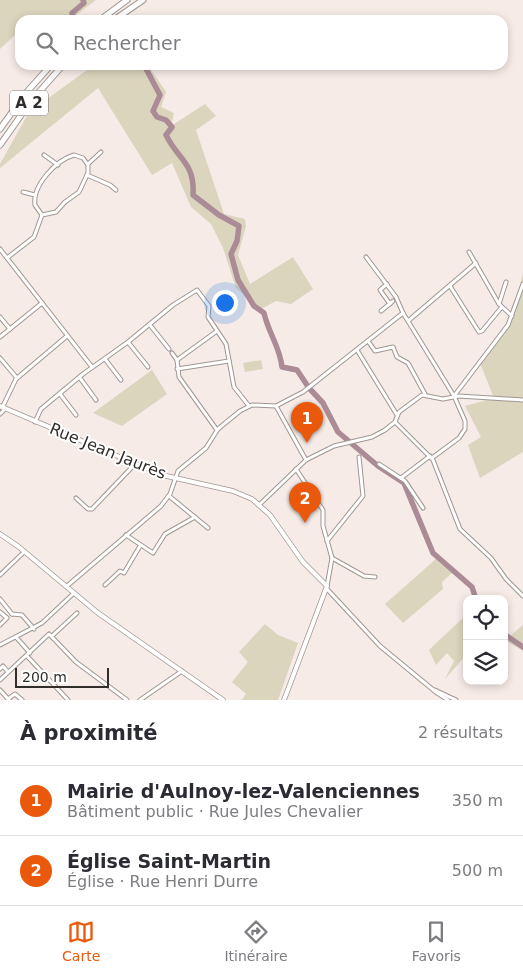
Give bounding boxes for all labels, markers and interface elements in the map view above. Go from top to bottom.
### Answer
search box [15,15,508,70]
icon: search [33,29,61,57]
text: Rechercher [73,32,181,54]
road number: A 2 [10,90,48,116]
your location [212,290,238,316]
pin: 1 [291,402,323,443]
street label: Rue Jean Jaurès [47,419,169,483]
pin: 2 [289,482,321,523]
map controls [463,595,508,685]
button: locate [463,595,508,640]
button: layers [463,640,508,685]
scale bar [15,665,109,688]
text: 200 m [22,669,67,685]
text: À proximité [20,721,157,745]
text: 2 résultats [418,723,503,742]
text: Mairie d'Aulnoy-lez-Valenciennes [67,780,420,802]
text: 1 [30,791,42,810]
text: 350 m [452,791,503,810]
text: Bâtiment public · Rue Jules Chevalier [67,802,363,821]
text: Église Saint-Martin [67,850,271,872]
text: 2 [30,861,42,880]
text: 500 m [452,861,503,880]
text: Église · Rue Henri Durre [67,872,258,891]
tab: Carte [62,918,100,964]
tab: Itinéraire [224,918,288,964]
tab: Favoris [412,918,461,964]

